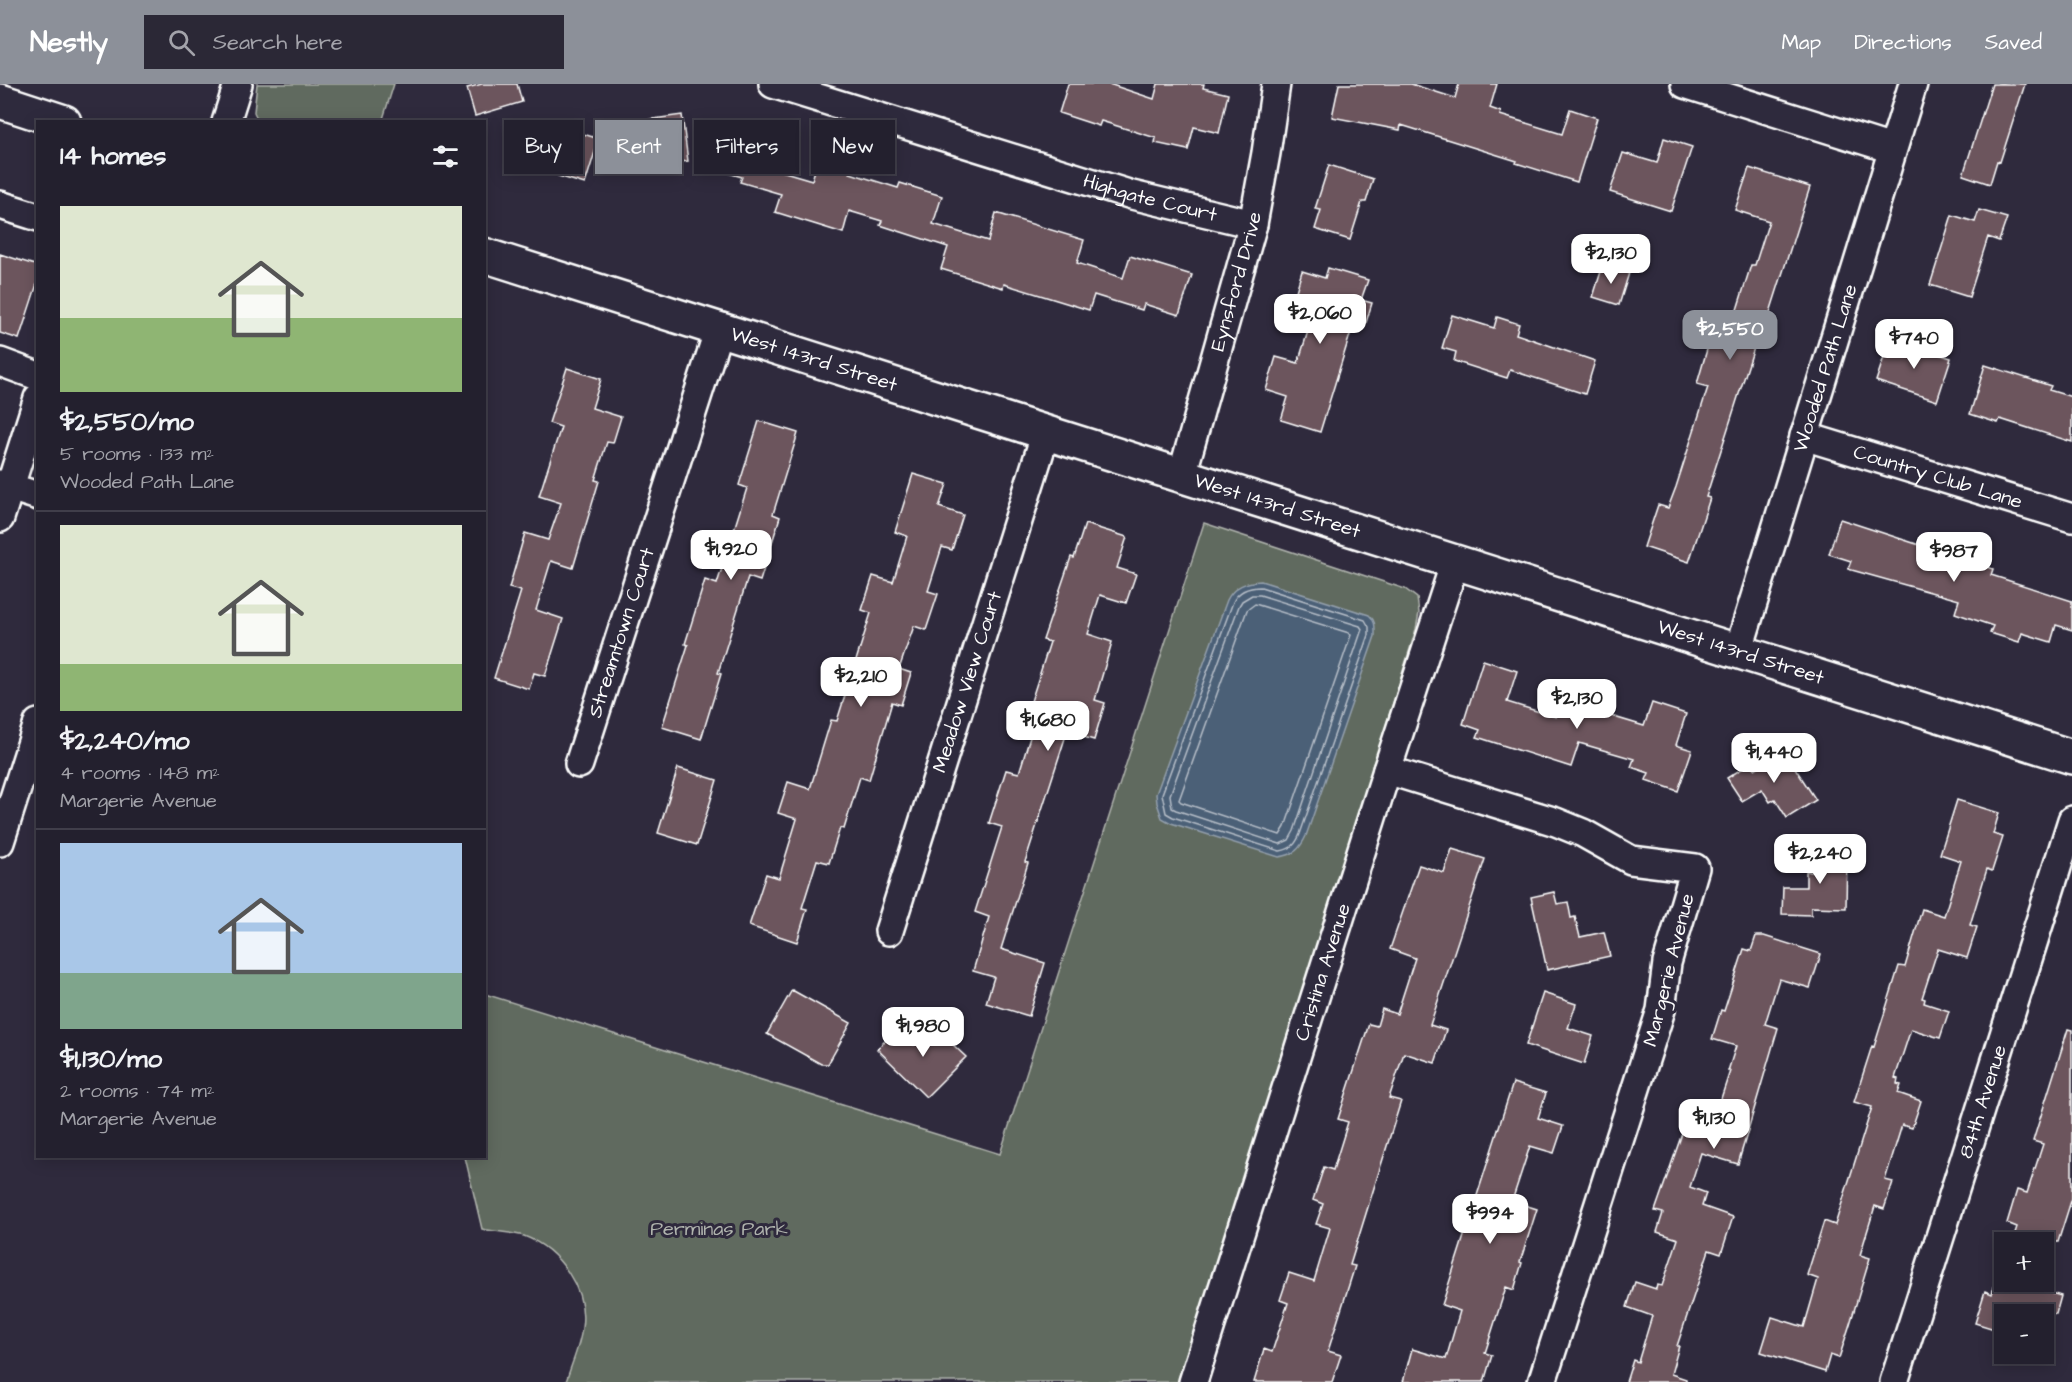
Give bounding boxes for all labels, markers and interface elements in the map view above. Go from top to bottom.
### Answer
search box [144,15,564,69]
text: Nestly [30,23,108,62]
icon: search [165,26,198,59]
text: Search here [213,27,343,58]
text: Map [1781,28,1821,57]
text: Directions [1854,28,1952,57]
text: Saved [1985,28,2042,57]
chip: Buy [504,120,583,174]
chip: Rent [595,120,682,174]
chip: Filters [694,120,799,174]
chip: New [811,120,895,174]
text: 14 homes [60,138,166,174]
icon: filters [429,140,462,173]
street label: Highgate Court [1080,167,1220,229]
street label: Eynsford Drive [1204,210,1269,354]
pin: $2,130 [1562,234,1660,285]
text: $2,130 [1585,239,1637,267]
icon: home [207,245,315,353]
street label: Wooded Path Lane [1786,280,1865,456]
pin: $2,060 [1271,294,1369,345]
text: $2,060 [1288,299,1352,327]
pin: $2,550 [1681,310,1779,361]
text: $2,550 [1696,315,1764,343]
pin: $740 [1878,319,1950,370]
street label: West 143rd Street [727,320,901,399]
text: $740 [1889,324,1939,352]
text: $2,550/mo [60,404,194,440]
street label: Country Club Lane [1850,438,2026,516]
text: 5 rooms · 133 m² [60,440,214,468]
street label: West 143rd Street [1190,466,1364,545]
text: Wooded Path Lane [60,468,234,496]
pin: $1,920 [682,530,780,581]
pin: $987 [1918,532,1990,583]
text: $1,920 [705,535,757,563]
text: $987 [1930,537,1978,565]
street label: Streamtown Court [581,544,662,721]
icon: home [207,564,315,672]
street label: Meadow View Court [926,588,1009,776]
street label: West 143rd Street [1654,613,1828,692]
pin: $2,210 [812,657,910,708]
text: $2,210 [835,662,887,690]
pin: $2,130 [1528,679,1626,730]
text: $2,130 [1551,684,1603,712]
pin: $1,680 [999,701,1097,752]
text: $1,680 [1020,706,1076,734]
text: $2,240/mo [60,723,190,759]
pin: $1,440 [1725,733,1823,784]
text: $1,440 [1745,738,1803,766]
text: 4 rooms · 148 m² [60,759,220,787]
text: Margerie Avenue [60,787,217,815]
pin: $2,240 [1771,834,1869,885]
text: $2,240 [1788,839,1852,867]
icon: home [207,882,315,990]
street label: Margerie Avenue [1636,890,1703,1050]
street label: Cristina Avenue [1288,900,1358,1044]
pin: $1,980 [874,1007,972,1058]
text: $1,980 [896,1012,950,1040]
text: $1,130/mo [60,1041,162,1077]
street label: 84th Avenue [1952,1041,2014,1162]
text: 2 rooms · 74 m² [60,1077,214,1105]
pin: $1,130 [1665,1099,1763,1150]
text: $1,130 [1693,1104,1735,1132]
text: Margerie Avenue [60,1105,217,1133]
pin: $994 [1454,1194,1526,1245]
text: $994 [1466,1199,1514,1227]
park label: Perminas Park [650,1215,788,1243]
map controls [1994,1232,2054,1364]
button: + [1994,1232,2054,1292]
button: − [1994,1304,2054,1364]

